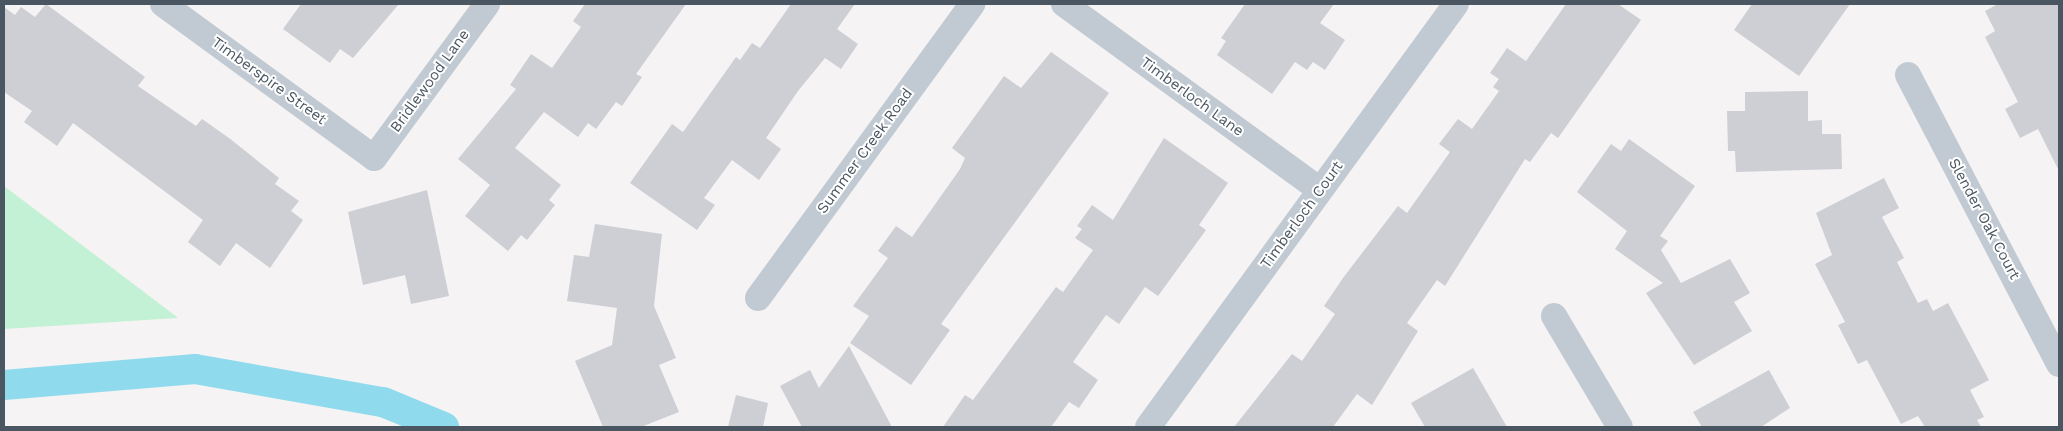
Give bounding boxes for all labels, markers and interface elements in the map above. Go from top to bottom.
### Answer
street label: Bridlewood Lane [387,26,473,136]
street label: Timberspire Street [208,33,330,129]
street label: Timberloch Lane [1137,54,1247,140]
street label: Summer Creek Road [813,85,917,217]
street label: Slender Oak Court [1944,155,2024,283]
street label: Timberloch Court [1257,158,1347,272]

